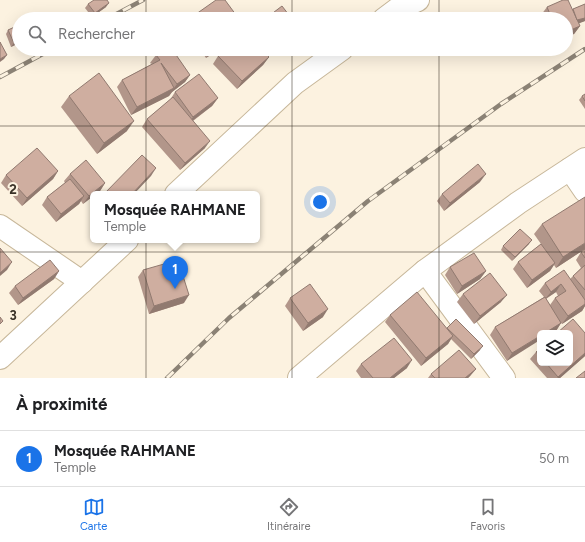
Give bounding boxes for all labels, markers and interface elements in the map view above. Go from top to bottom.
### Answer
search box [12,12,573,56]
icon: search [26,23,48,45]
text: Rechercher [58,25,135,43]
text: 2 [9,182,17,197]
popup [90,191,260,243]
your location [310,192,330,212]
text: Mosquée RAHMANE [104,201,246,219]
text: Temple [104,219,146,234]
pin: 1 [162,256,188,289]
text: 3 [9,308,17,323]
map controls [537,330,573,366]
button: layers [537,330,573,366]
text: À proximité [16,394,107,414]
text: Mosquée RAHMANE [54,442,196,460]
text: 1 [26,451,32,466]
text: 50 m [539,451,569,466]
text: Temple [54,460,96,475]
tab: Carte [80,496,107,533]
tab: Itinéraire [267,496,311,533]
tab: Favoris [470,496,505,533]

